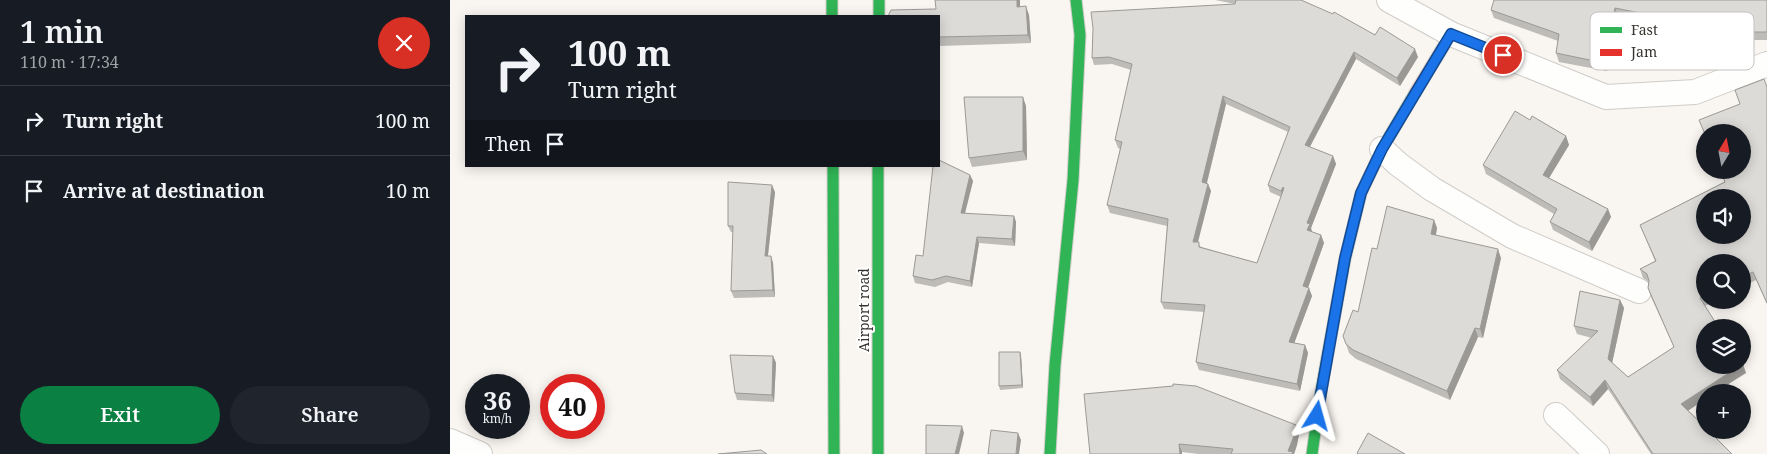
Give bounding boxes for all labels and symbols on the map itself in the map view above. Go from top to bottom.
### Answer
legend [1590,12,1754,70]
text: Fast [1631,20,1658,39]
pin [1482,34,1524,76]
text: Jam [1630,42,1657,61]
north arrow [1696,124,1751,179]
street label: Airport road [854,268,873,352]
speed limit sign: 40 [540,374,605,439]
position arrow [1290,389,1342,441]

